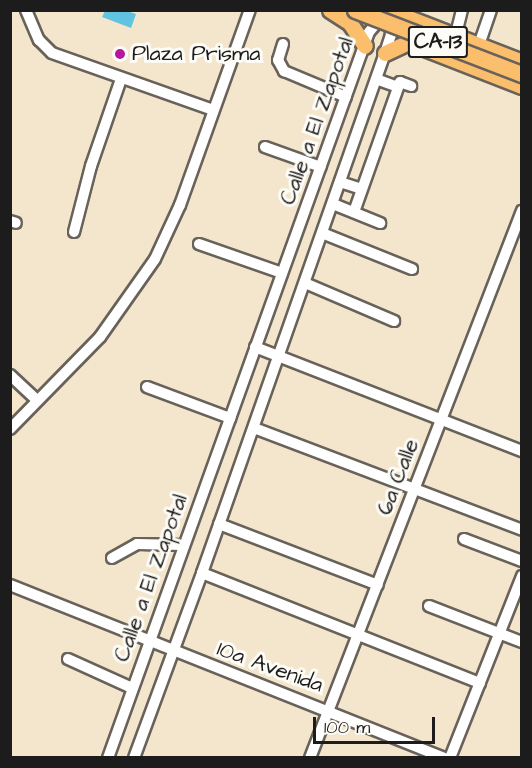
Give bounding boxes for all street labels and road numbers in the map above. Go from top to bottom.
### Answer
road number: CA-13 [406,24,470,60]
street label: Calle a El Zapotal [274,34,360,208]
street label: 6a Calle [371,435,425,519]
street label: Calle a El Zapotal [108,491,194,665]
street label: 10a Avenida [213,636,327,698]

